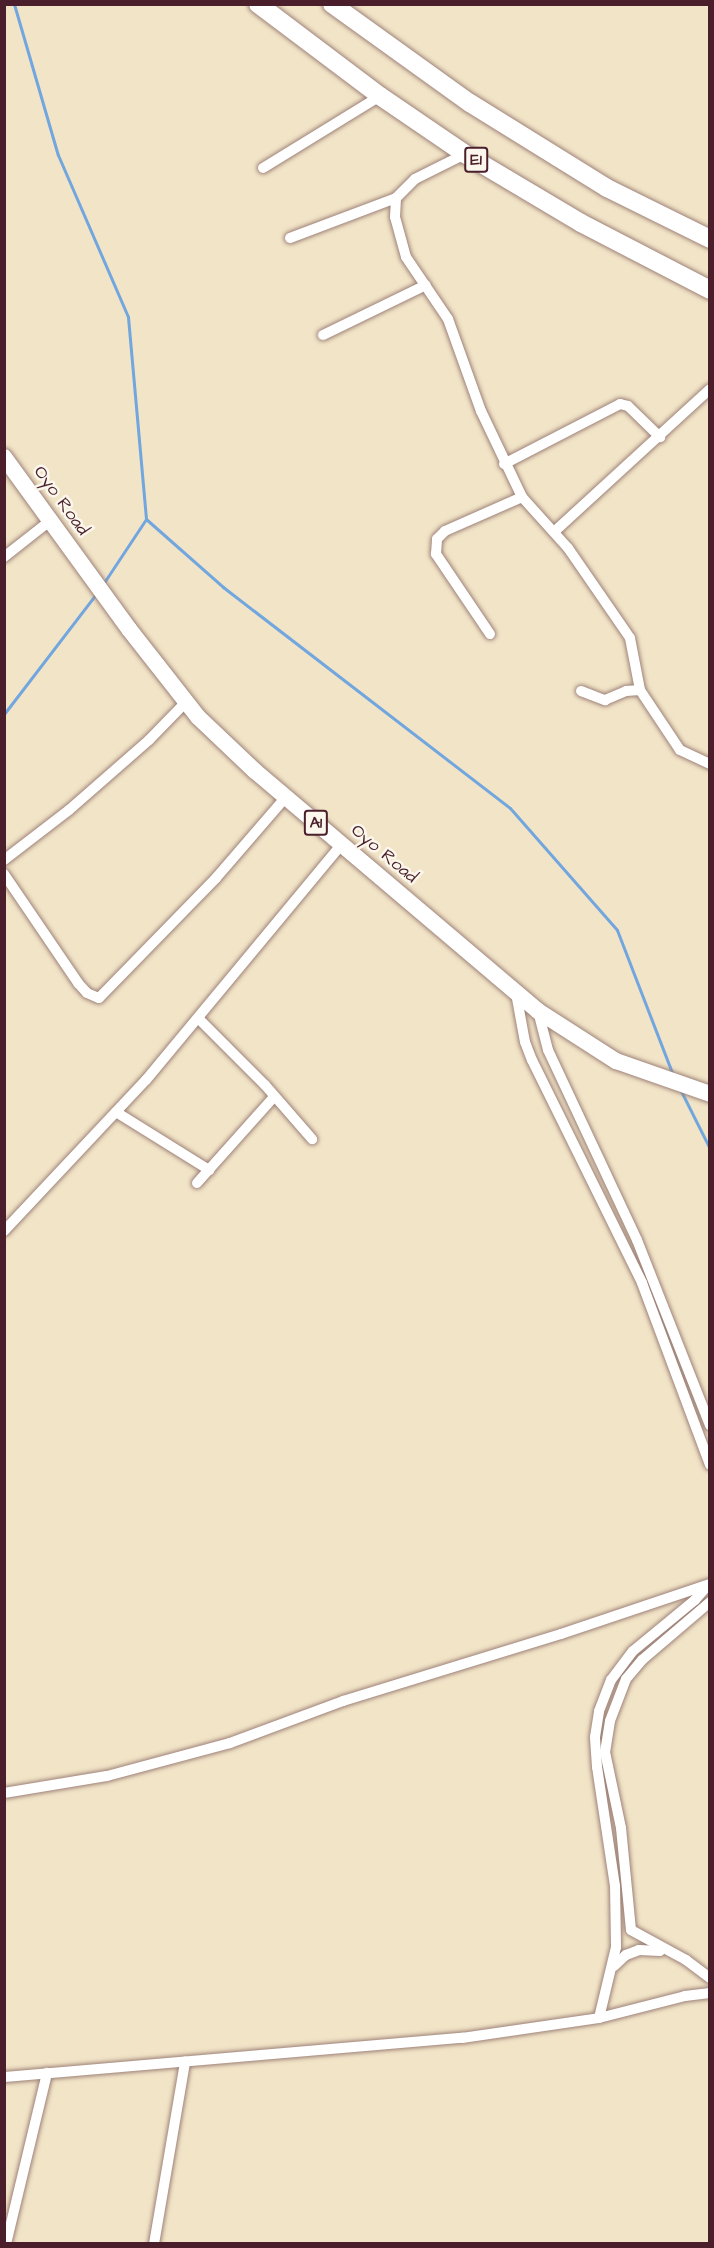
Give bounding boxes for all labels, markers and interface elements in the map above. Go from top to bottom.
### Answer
road number: E1 [464,147,488,173]
street label: Oyo Road [29,462,93,540]
road number: A1 [302,810,330,836]
street label: Oyo Road [346,820,422,888]

